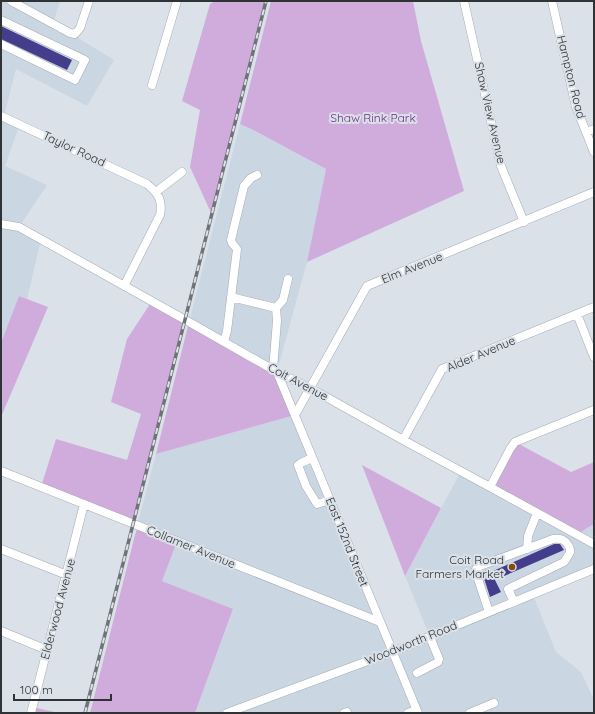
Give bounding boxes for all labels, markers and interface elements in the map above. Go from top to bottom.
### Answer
street label: Hampton Road [554,34,589,120]
street label: Shaw View Avenue [472,61,510,165]
park label: Shaw Rink Park [330,110,416,125]
street label: Taylor Road [40,127,108,170]
street label: Elm Avenue [379,248,445,287]
street label: Alder Avenue [444,332,518,375]
street label: Coit Avenue [266,359,331,404]
street label: East 152nd Street [323,495,372,589]
street label: Collamer Avenue [145,522,238,571]
place label: Coit Road Farmers Market [415,552,504,581]
street label: Elderwood Avenue [37,557,78,661]
marker: Coit Road Farmers Market [507,562,517,572]
street label: Woodworth Road [363,617,459,668]
scale bar [14,676,111,702]
text: 100 m [20,682,53,697]

